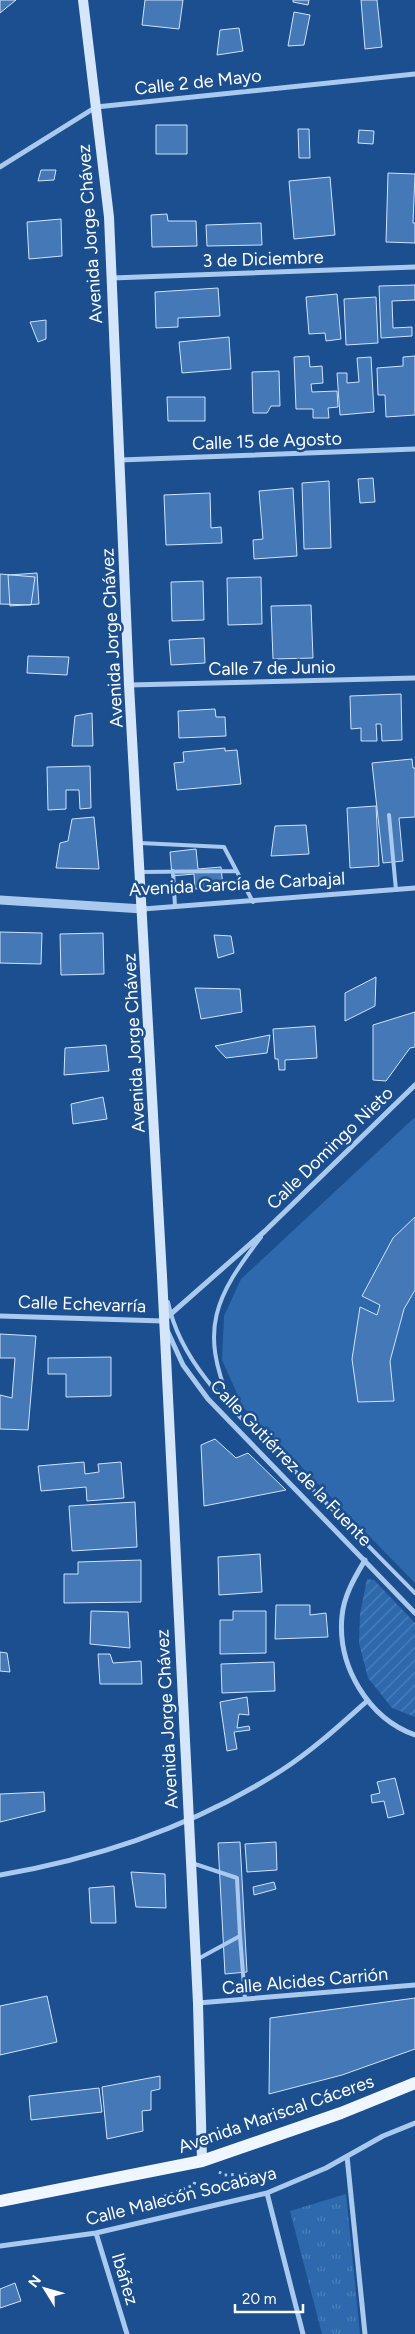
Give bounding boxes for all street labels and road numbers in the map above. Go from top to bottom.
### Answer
street label: Calle 2 de Mayo [133,64,263,100]
street label: Avenida Jorge Chávez [73,143,107,324]
street label: 3 de Diciembre [202,246,324,272]
street label: Calle 15 de Agosto [192,427,342,455]
street label: Avenida Jorge Chávez [96,547,128,728]
street label: Calle 7 de Junio [208,656,336,680]
street label: Avenida García de Carbajal [128,867,346,901]
street label: Avenida Jorge Chávez [118,952,150,1133]
street label: Calle Domingo Nieto [262,1082,398,1214]
street label: Calle Echevarría [18,1291,146,1317]
street label: Calle Gutiérrez de la Fuente [206,1375,376,1551]
street label: Avenida Jorge Chávez [151,1628,183,1809]
street label: Calle Alcides Carrión [221,1963,389,1999]
street label: Avenida Mariscal Cáceres [175,2070,377,2158]
street label: Calle Malecón Socabaya [83,2162,279,2230]
street label: Ibáñez [107,2250,143,2308]

